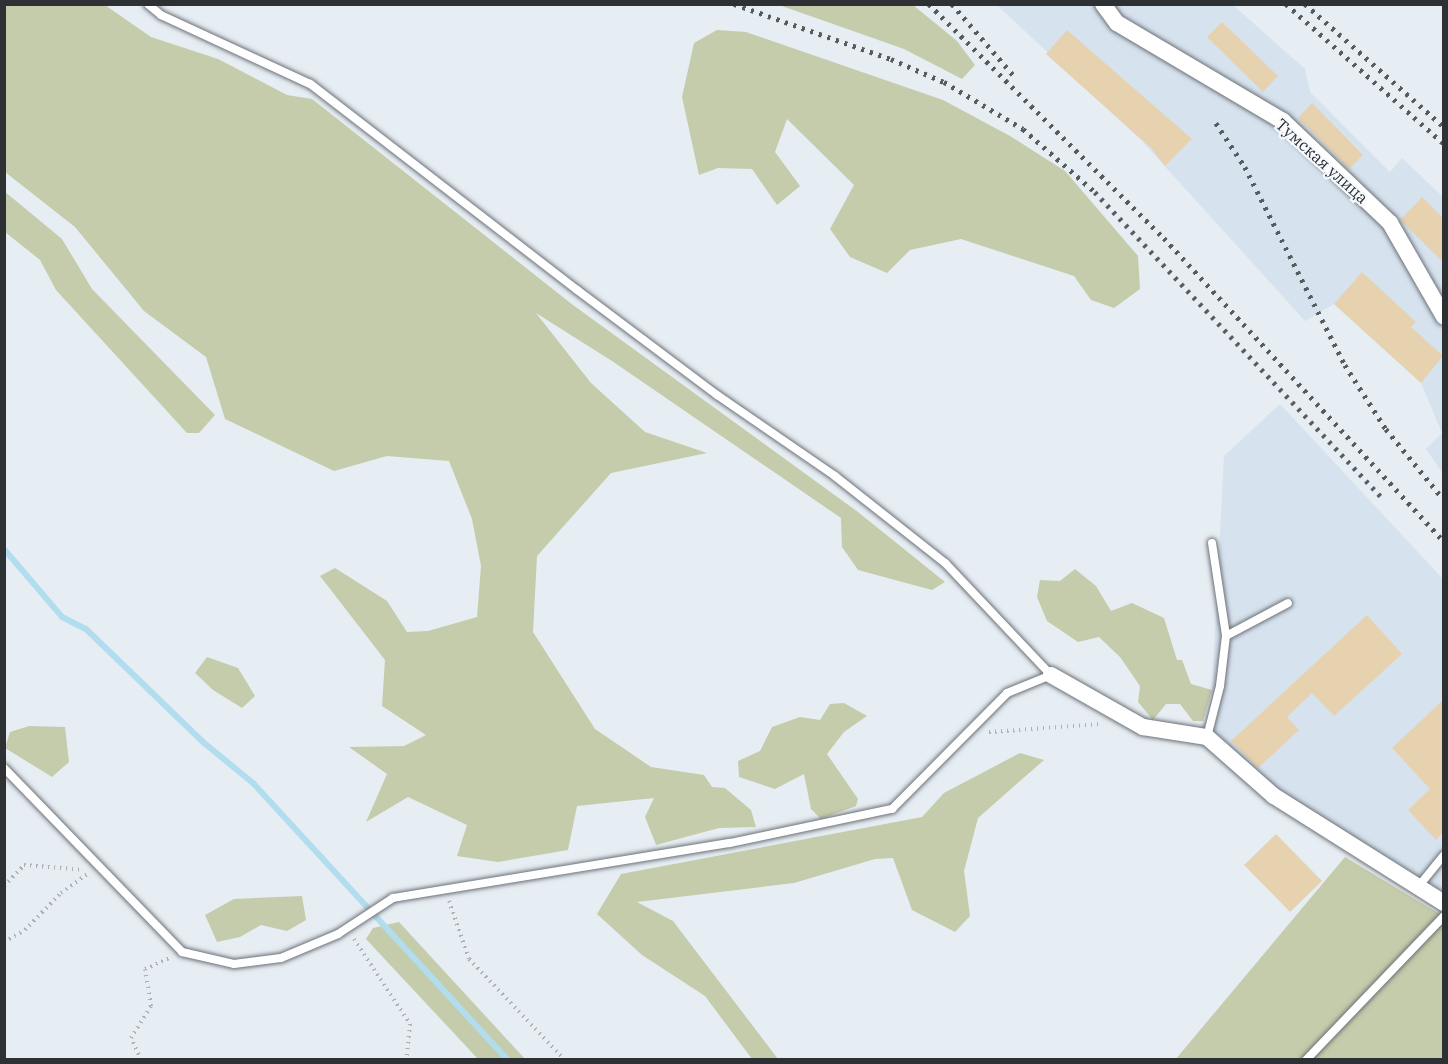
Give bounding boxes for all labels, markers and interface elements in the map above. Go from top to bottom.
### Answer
street label: Тумская улица [1272,114,1372,208]

